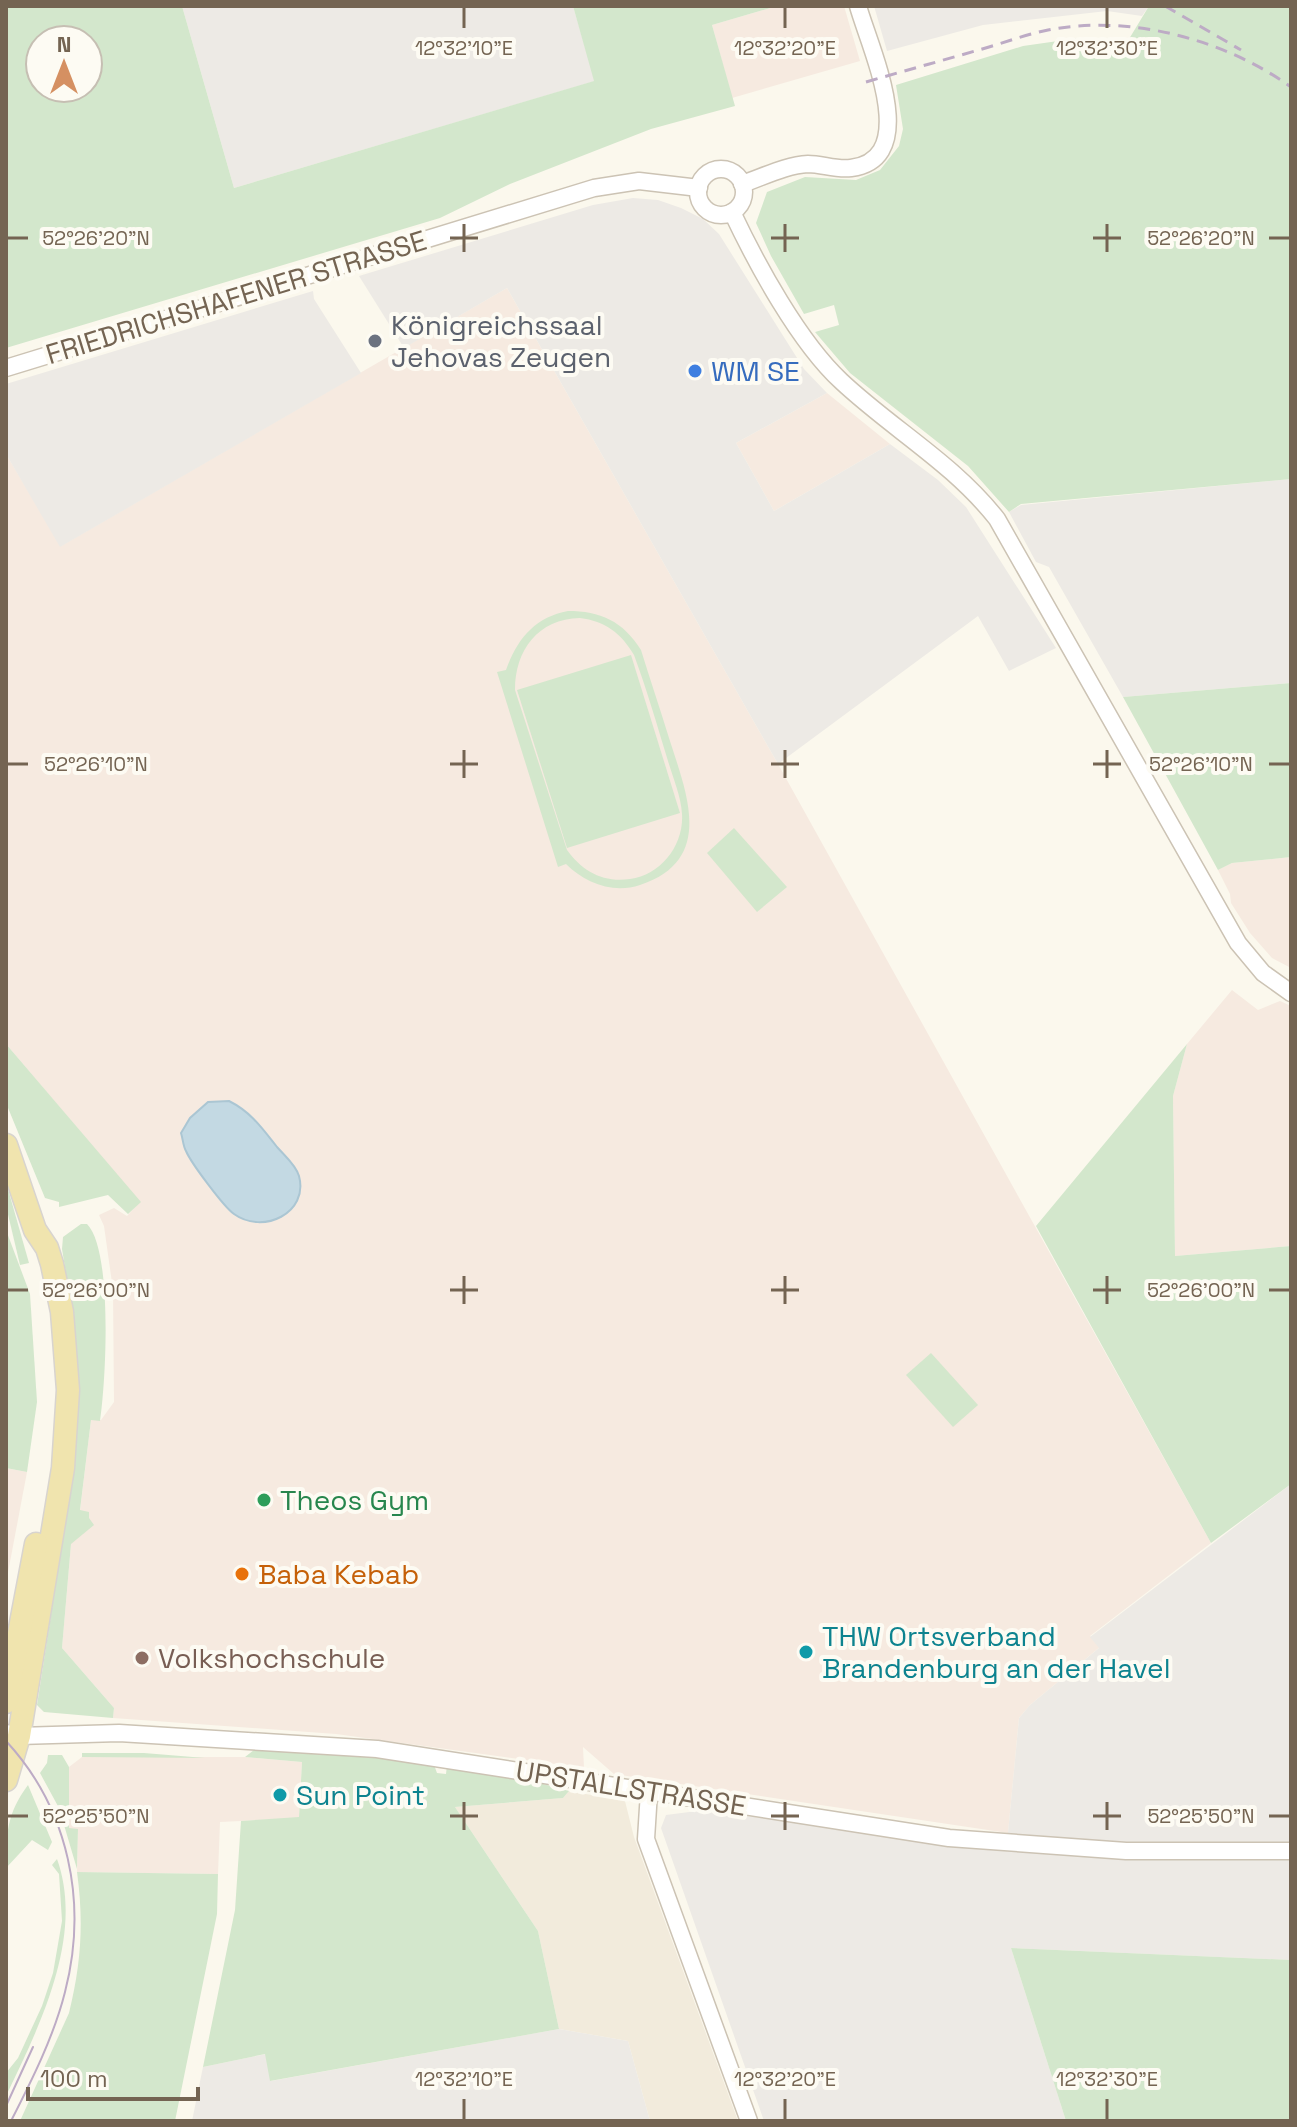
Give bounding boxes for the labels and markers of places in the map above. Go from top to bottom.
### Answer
place label: Königreichssaal Jehovas Zeugen [391,307,611,375]
marker: Königreichssaal Jehovas Zeugen [366,332,384,350]
place label: WM SE [711,353,800,389]
marker: WM SE [686,362,704,380]
place label: Theos Gym [280,1482,429,1518]
marker: Theos Gym [255,1491,273,1509]
place label: Baba Kebab [258,1556,419,1592]
marker: Baba Kebab [233,1565,251,1583]
place label: THW Ortsverband Brandenburg an der Havel [822,1618,1171,1686]
place label: Volkshochschule [158,1640,385,1676]
marker: THW Ortsverband Brandenburg an der Havel [797,1643,815,1661]
marker: Volkshochschule [133,1649,151,1667]
place label: Sun Point [296,1777,425,1813]
marker: Sun Point [271,1786,289,1804]

